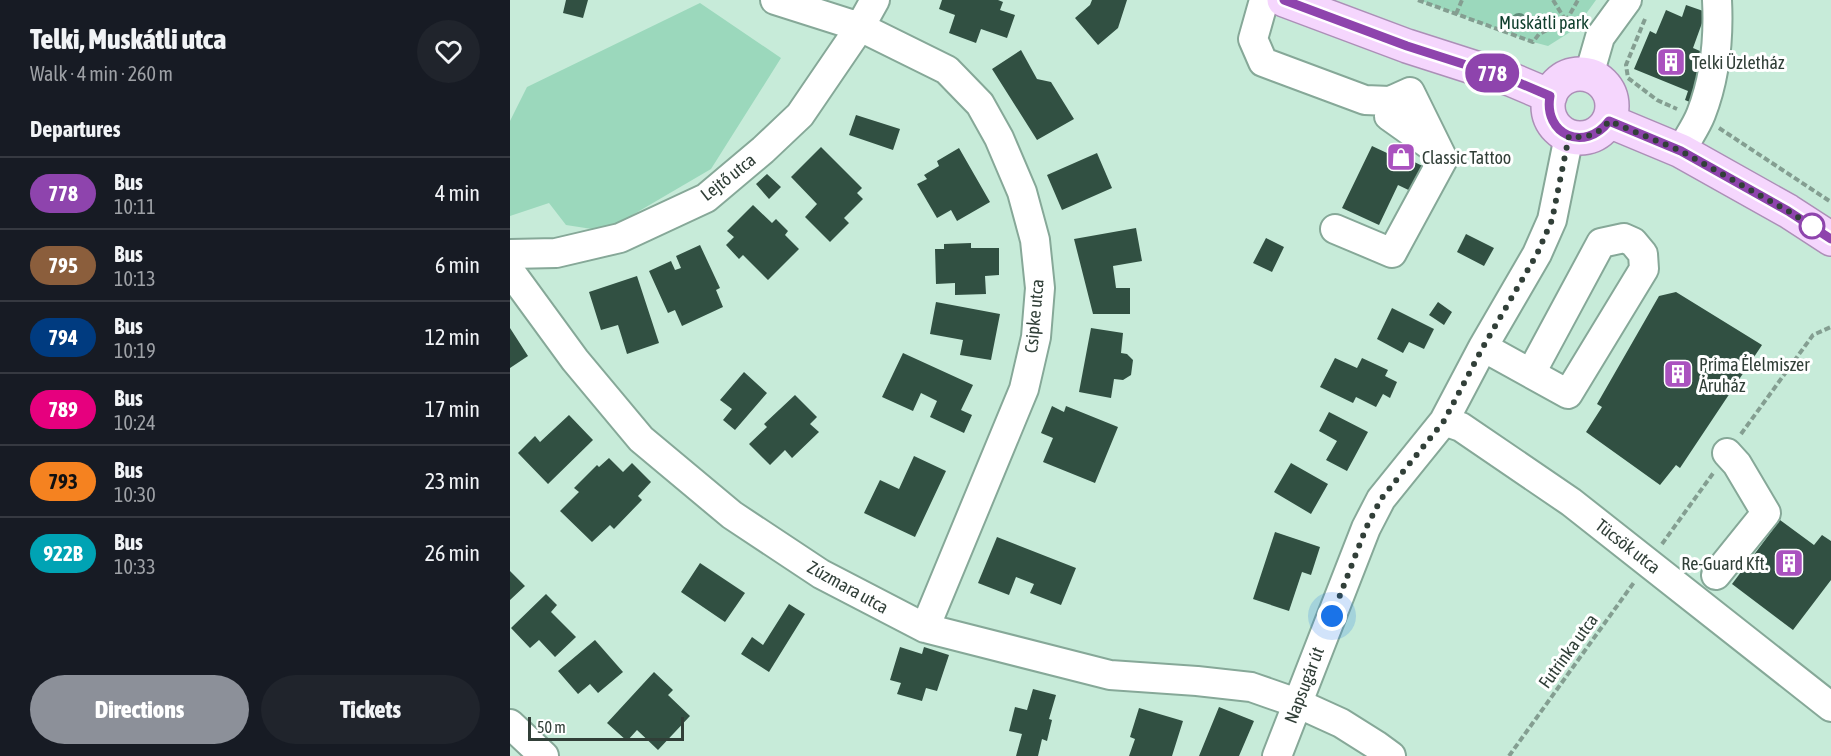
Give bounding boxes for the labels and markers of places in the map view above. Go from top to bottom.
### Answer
building icon: Telki Üzletház [1655,46,1687,78]
place label: Telki Üzletház [1692,52,1785,73]
shop icon: Classic Tattoo [1385,141,1417,173]
place label: Classic Tattoo [1422,147,1511,168]
unlabelled marker [1799,213,1825,239]
place label: Príma Élelmiszer Áruház [1699,354,1810,396]
building icon: Príma Élelmiszer Áruház [1662,358,1694,390]
building icon: Re-Guard Kft. [1773,547,1805,579]
place label: Re-Guard Kft. [1681,553,1768,574]

